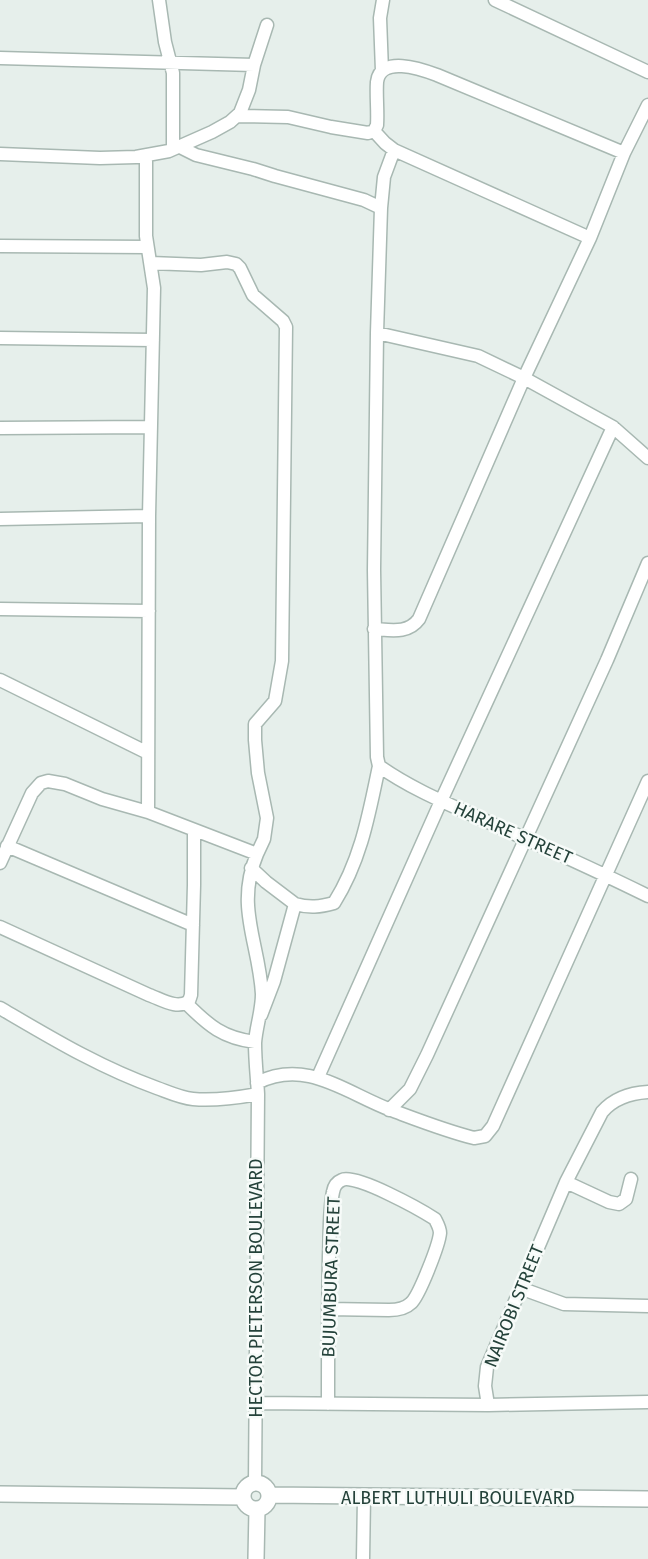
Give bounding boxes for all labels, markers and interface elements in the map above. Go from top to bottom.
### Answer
street label: HARARE STREET [450,797,576,869]
street label: HECTOR PIETERSON BOULEVARD [245,1158,267,1418]
street label: BUJUMBURA STREET [317,1195,345,1358]
street label: NAIROBI STREET [479,1241,549,1371]
street label: ALBERT LUTHULI BOULEVARD [341,1487,575,1509]

